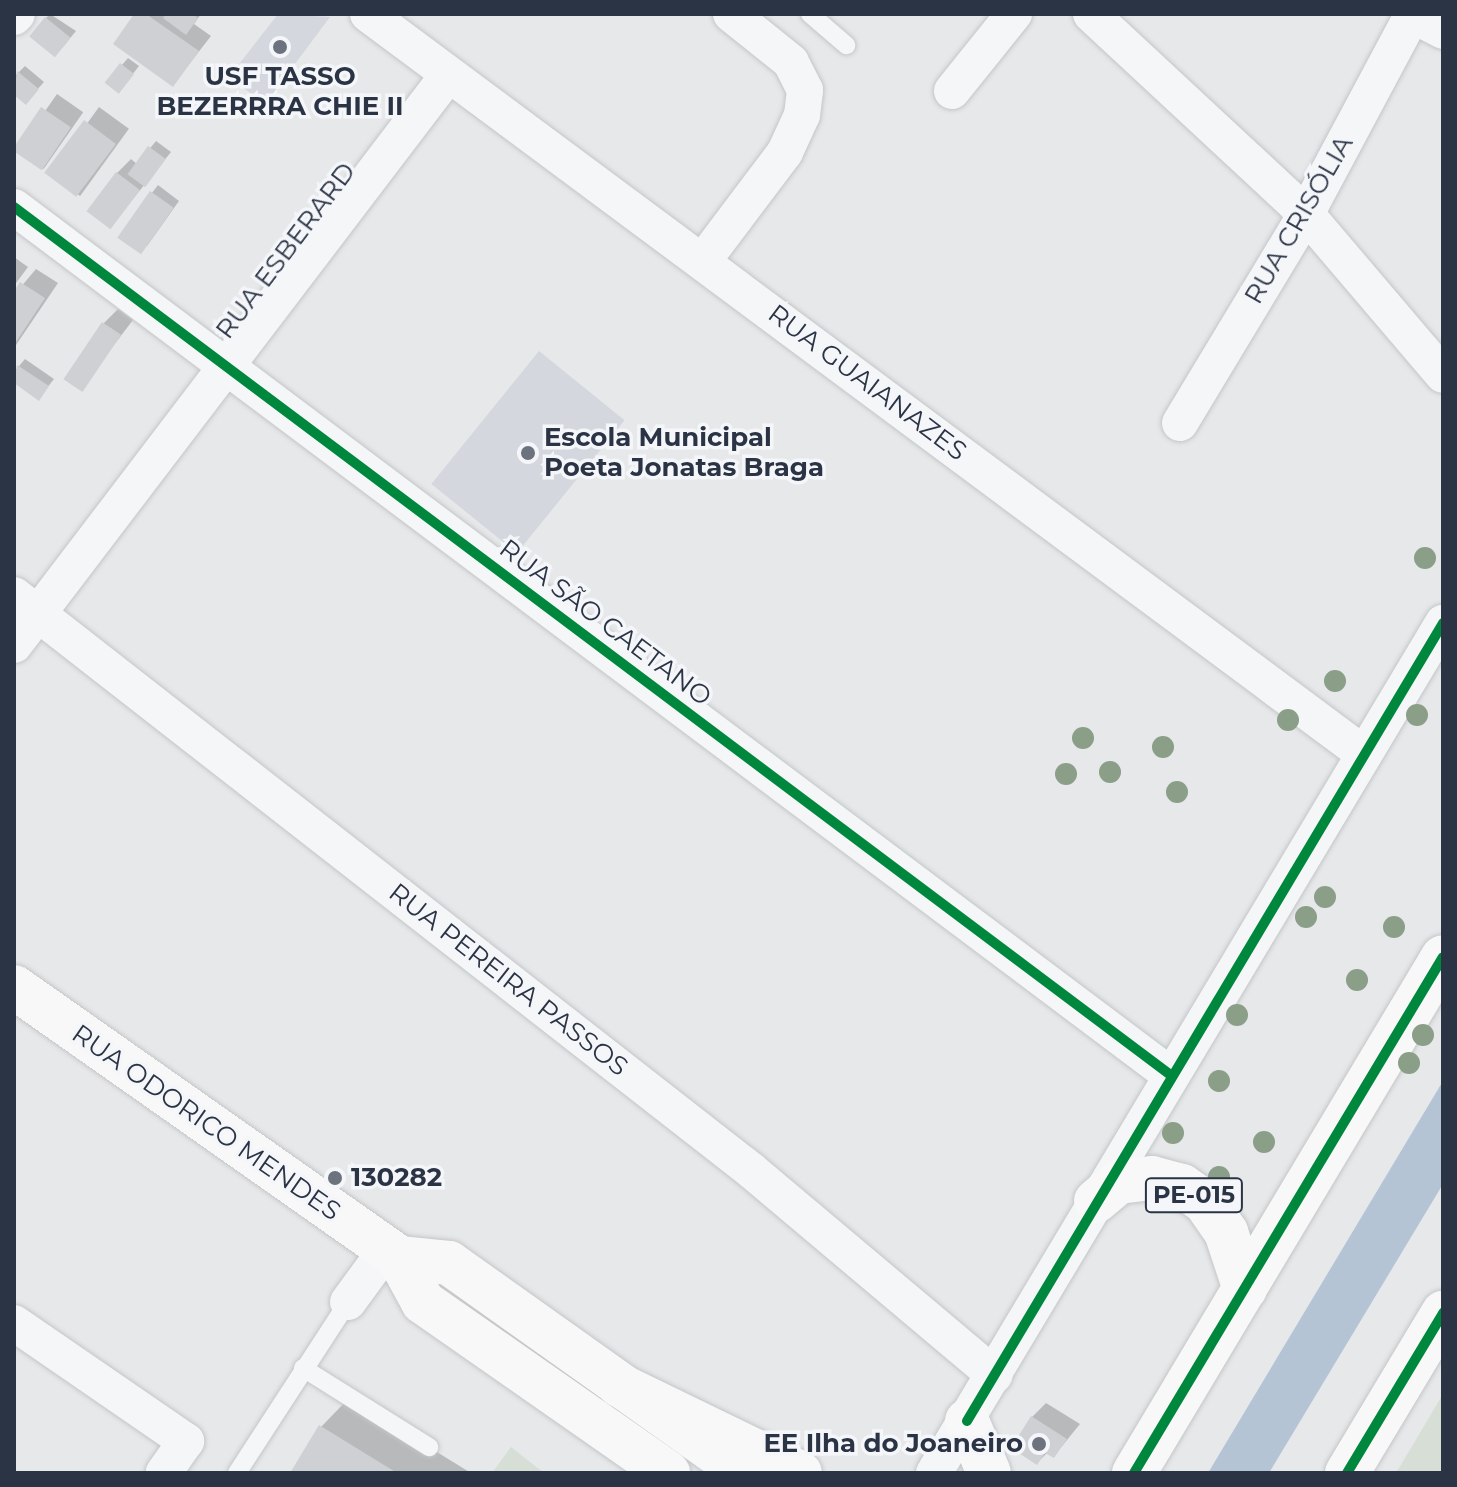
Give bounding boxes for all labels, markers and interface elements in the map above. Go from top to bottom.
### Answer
marker: USF TASSO BEZERRRA CHIE II [269,36,291,58]
place label: USF TASSO BEZERRRA CHIE II [156,61,404,122]
street label: RUA CRISÓLIA [1238,130,1360,310]
street label: RUA ESBERARD [210,157,362,345]
street label: RUA GUAIANAZES [762,298,972,468]
place label: Escola Municipal Poeta Jonatas Braga [544,422,824,484]
marker: Escola Municipal Poeta Jonatas Braga [519,444,537,462]
street label: RUA SÃO CAETANO [493,533,717,713]
street label: RUA PEREIRA PASSOS [382,877,634,1083]
street label: RUA ODORICO MENDES [66,1018,346,1228]
place label: 130282 [351,1162,442,1194]
marker: 130282 [326,1169,344,1187]
road number: PE-015 [1144,1175,1244,1215]
place label: EE Ilha do Joaneiro [763,1428,1023,1460]
marker: EE Ilha do Joaneiro [1030,1435,1048,1453]

